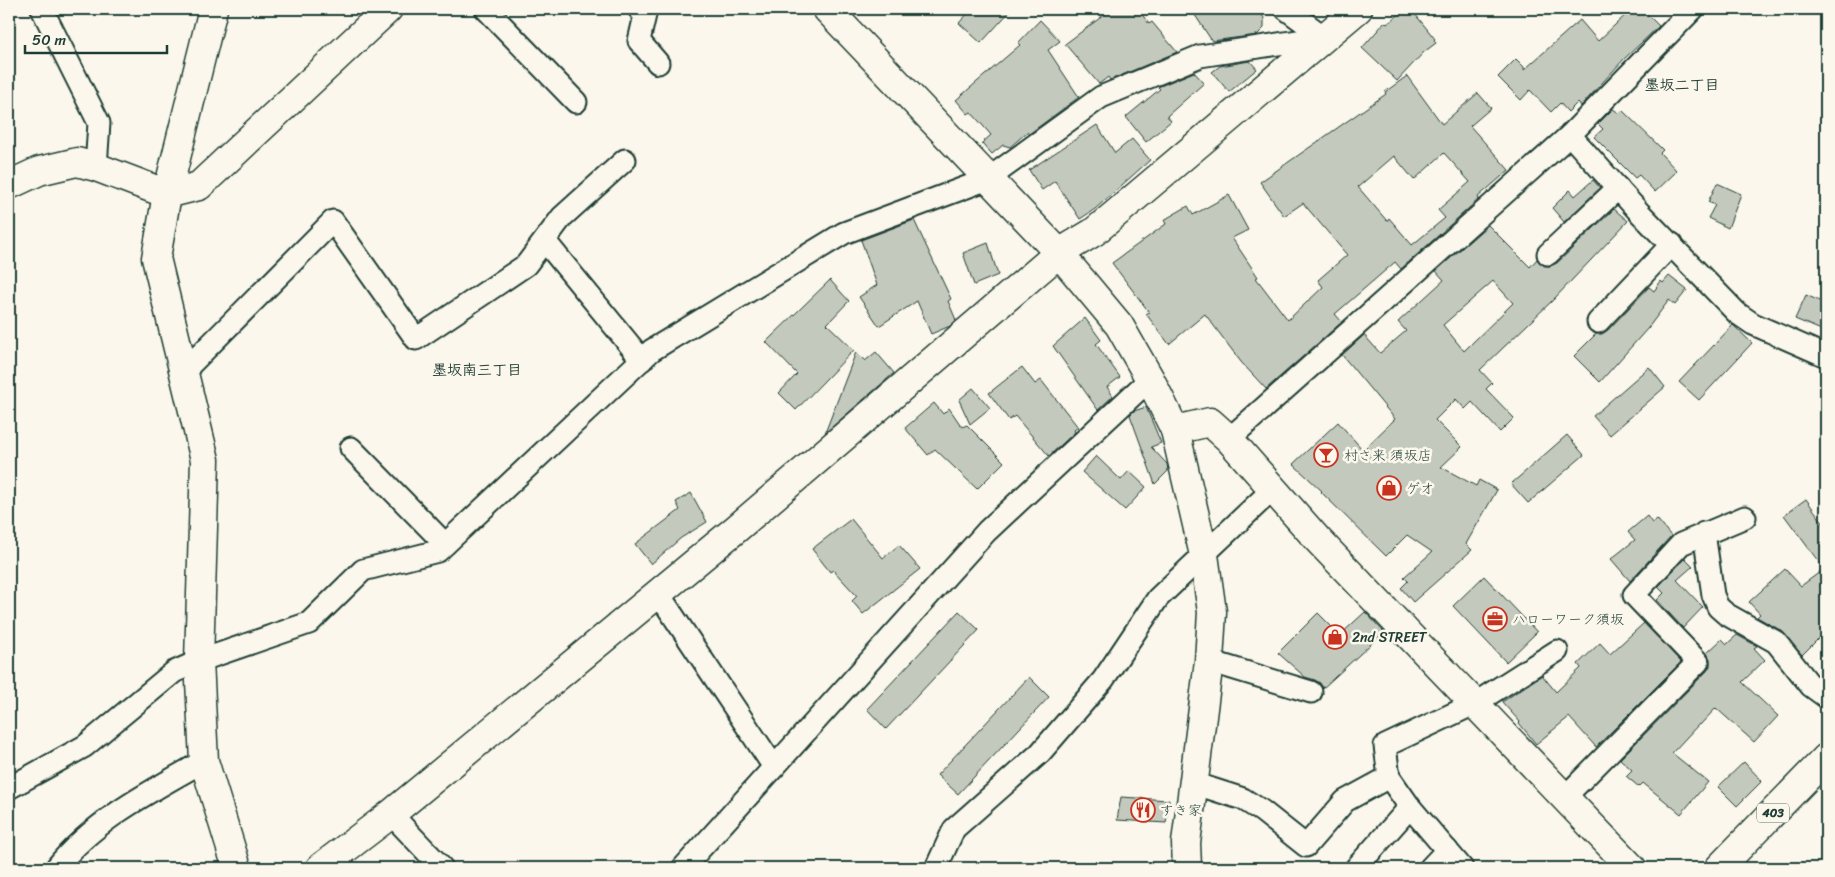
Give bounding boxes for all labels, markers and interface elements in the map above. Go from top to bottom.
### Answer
scale bar [25,22,168,54]
text: 50 m [32,27,67,53]
district label: 墨坂二丁目 [1644,72,1720,98]
district label: 墨坂南三丁目 [432,357,522,383]
bar icon: 村さ来 須坂店 [1313,442,1339,468]
place label: 村さ来 須坂店 [1344,443,1432,468]
shop icon: ゲオ [1376,475,1402,501]
place label: ゲオ [1406,476,1434,501]
office icon: ハローワーク須坂 [1482,606,1508,632]
place label: ハローワーク須坂 [1512,607,1624,632]
shop icon: 2nd STREET [1322,624,1348,650]
place label: 2nd STREET [1352,625,1428,650]
restaurant icon: すき家 [1130,797,1156,823]
place label: すき家 [1160,798,1202,823]
road number: 403 [1757,804,1789,822]

